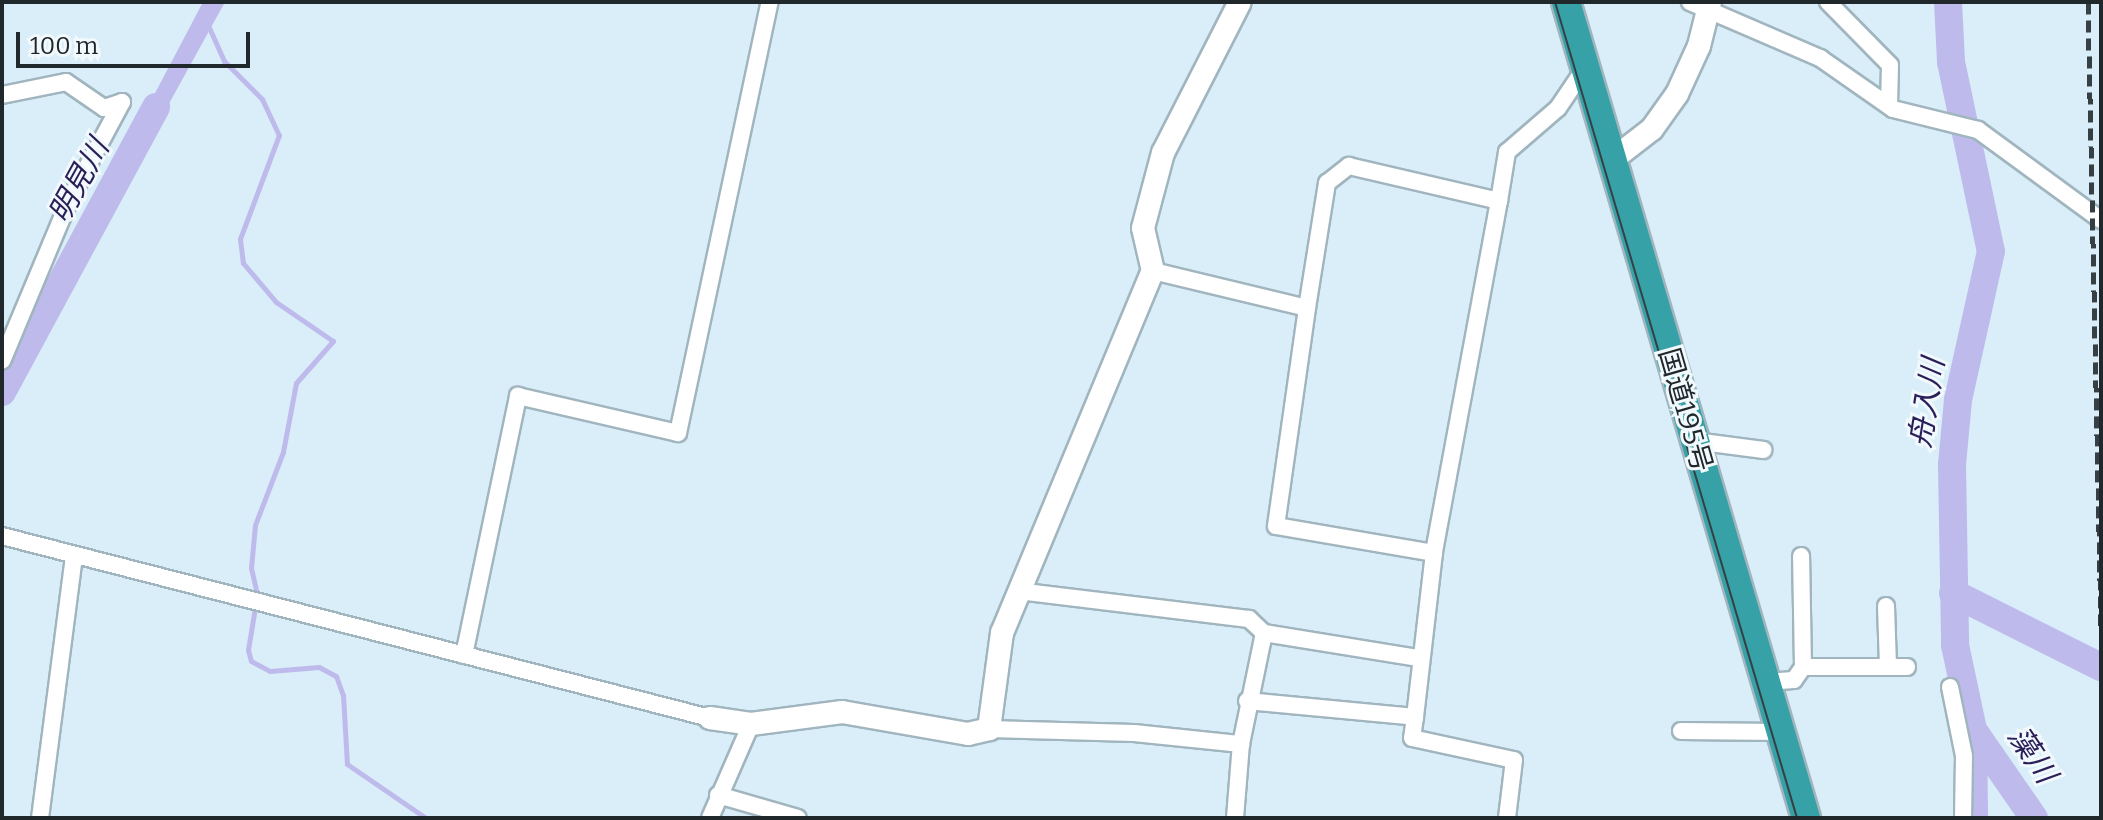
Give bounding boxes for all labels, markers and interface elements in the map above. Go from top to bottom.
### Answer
scale bar [20,16,254,66]
text: 100 m [30,32,98,60]
water label: 明見川 [41,133,117,229]
street label: 国道195号 [1651,344,1719,476]
water label: 舟入川 [1902,356,1952,450]
water label: 藻川 [2000,720,2064,790]

